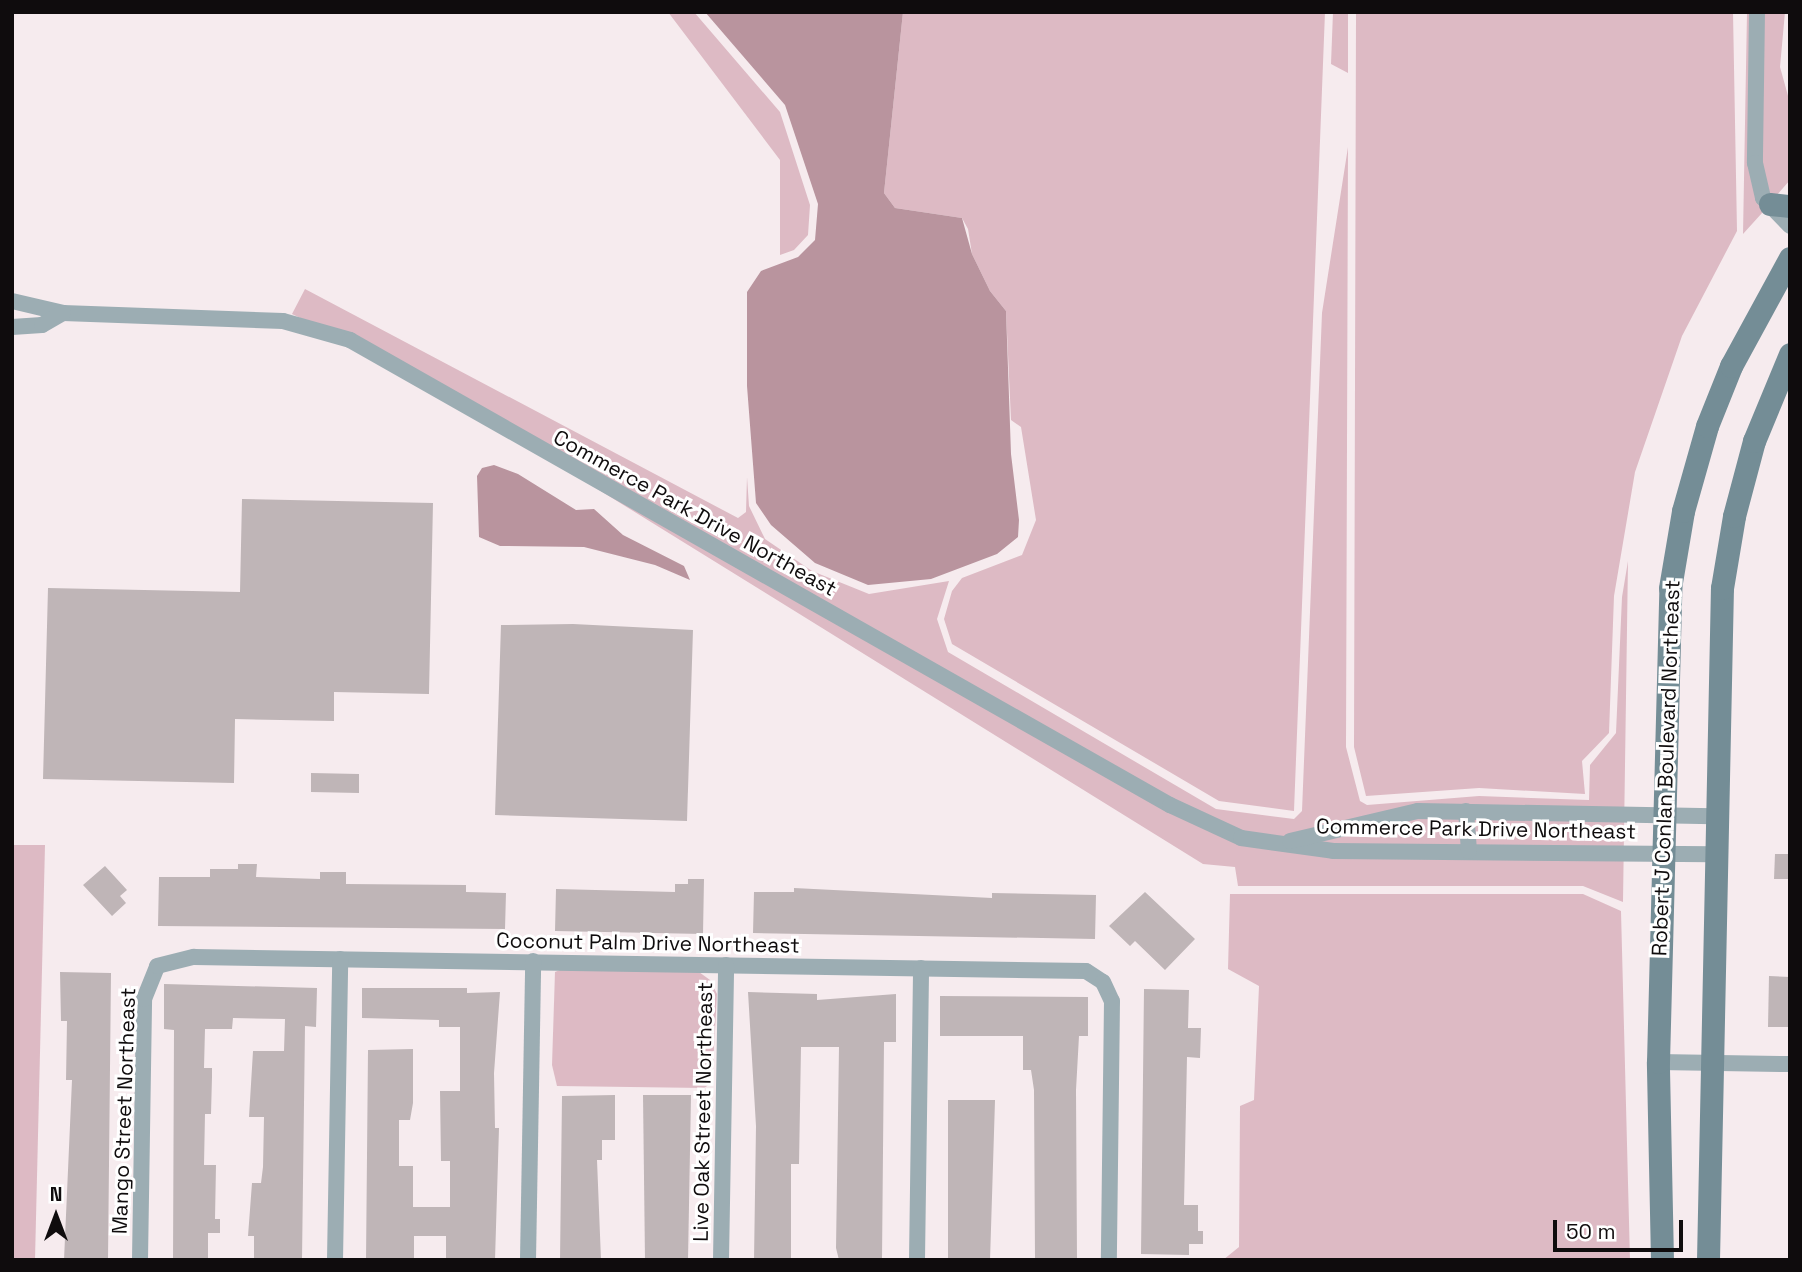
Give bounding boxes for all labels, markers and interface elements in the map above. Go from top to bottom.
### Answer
street label: Commerce Park Drive Northeast [549,424,841,602]
street label: Robert J Conlan Boulevard Northeast [1647,579,1685,957]
street label: Commerce Park Drive Northeast [1316,814,1636,844]
street label: Coconut Palm Drive Northeast [496,928,800,958]
street label: Live Oak Street Northeast [688,982,718,1242]
street label: Mango Street Northeast [107,987,141,1235]
north arrow [21,1181,91,1251]
text: N [50,1182,62,1207]
scale bar [1557,1206,1686,1250]
text: 50 m [1566,1218,1616,1245]

